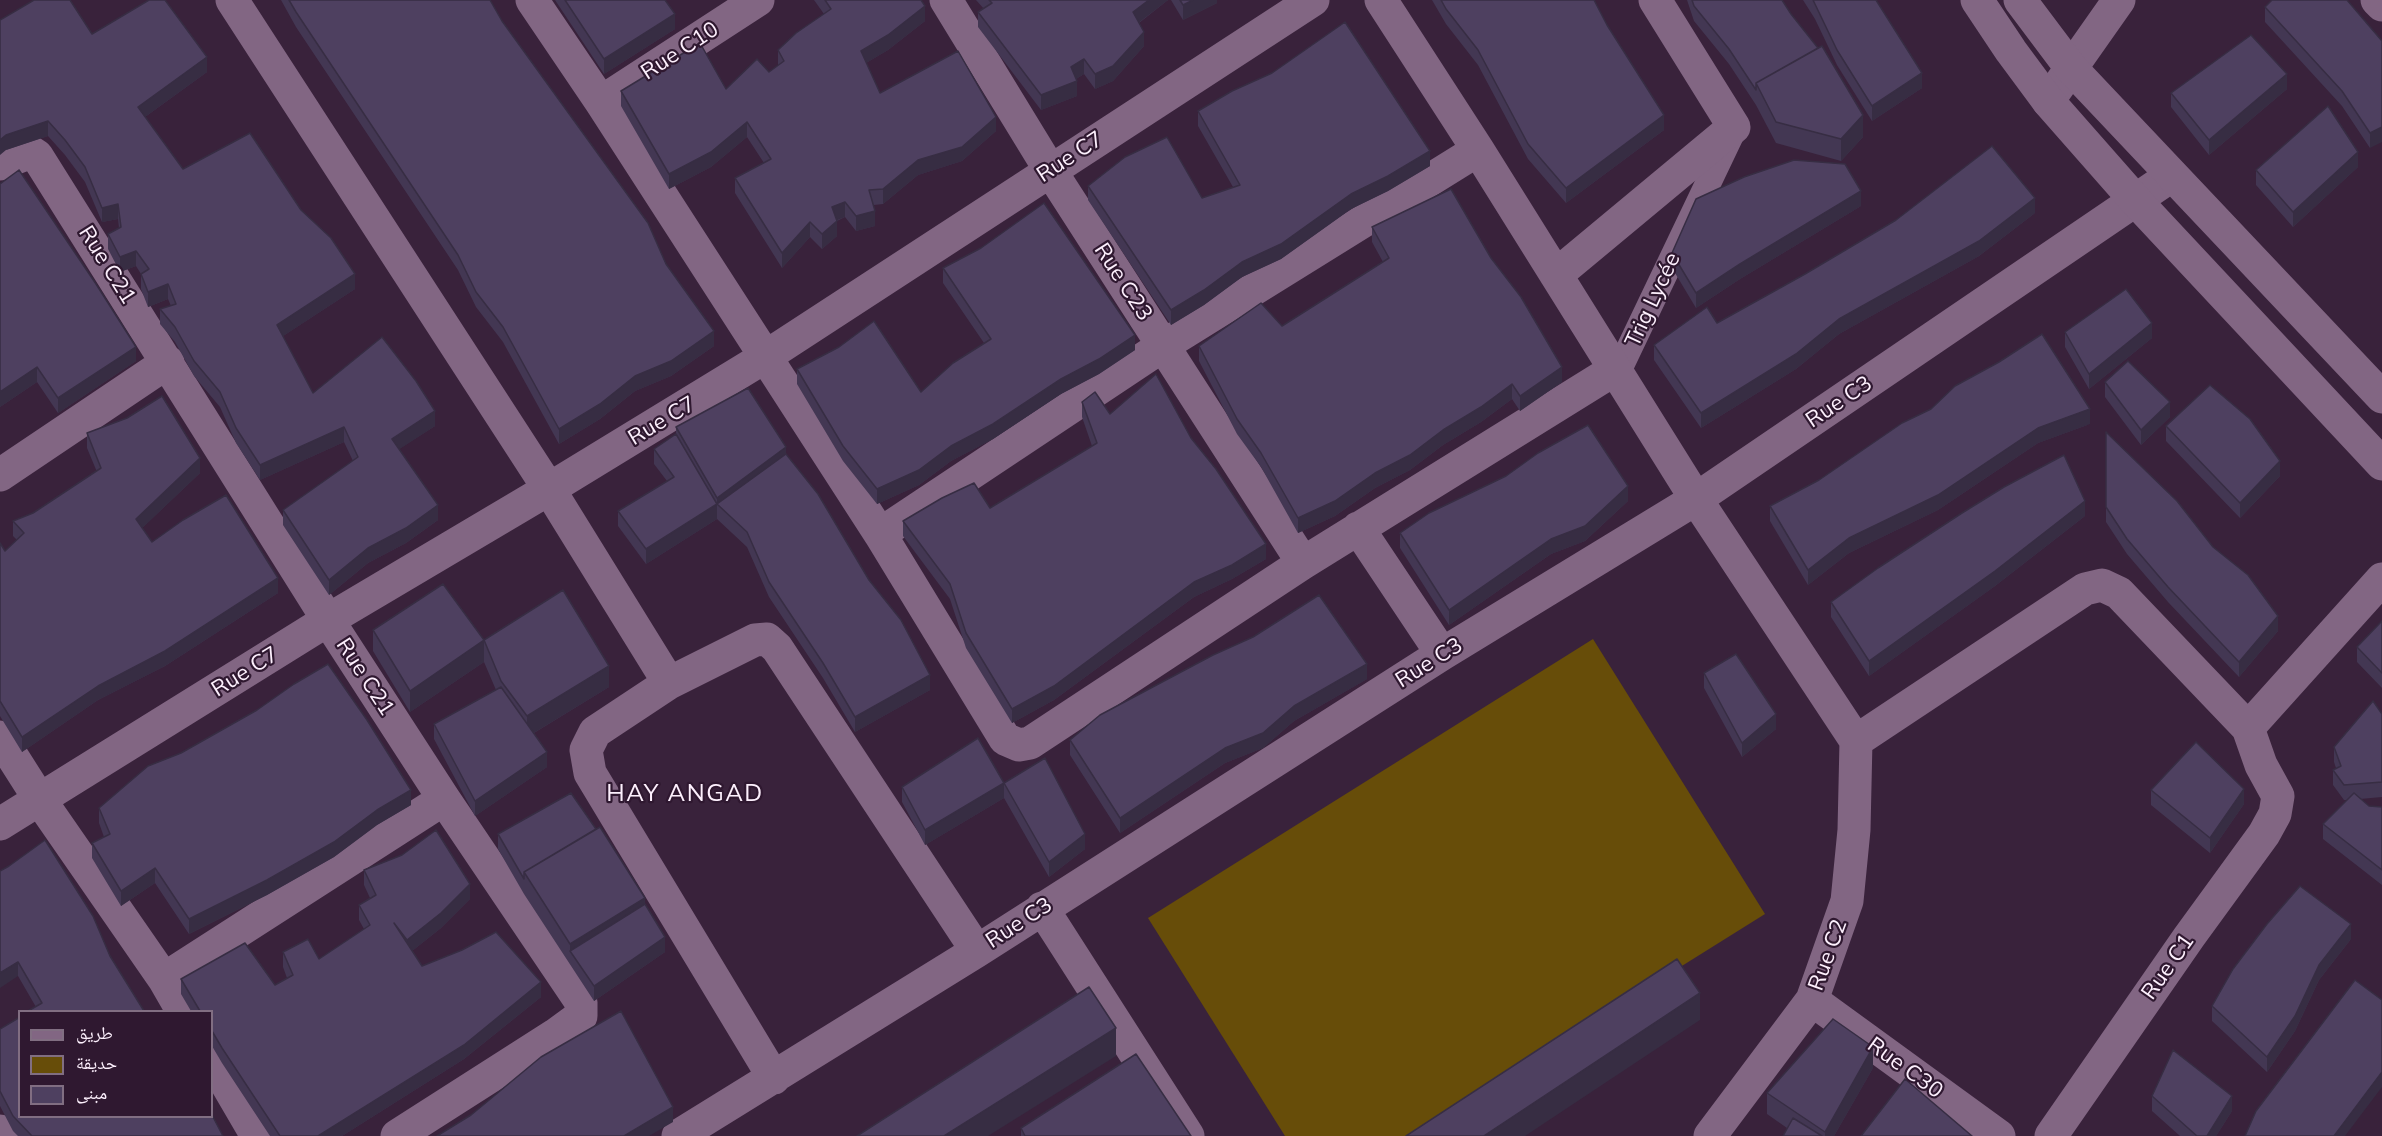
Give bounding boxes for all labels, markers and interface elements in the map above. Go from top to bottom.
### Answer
street label: Rue C10 [636,16,724,86]
street label: Rue C7 [1032,126,1108,188]
street label: Rue C21 [73,221,141,309]
street label: Rue C23 [1088,238,1158,326]
street label: Trig Lycée [1620,249,1686,351]
street label: Rue C3 [1801,370,1877,434]
street label: Rue C7 [624,391,700,451]
street label: Rue C3 [1391,632,1467,694]
street label: Rue C21 [330,633,400,721]
street label: Rue C7 [207,641,283,703]
district label: HAY ANGAD [606,780,764,808]
street label: Rue C3 [981,892,1057,954]
street label: Rue C2 [1803,916,1853,994]
street label: Rue C1 [2136,929,2200,1005]
legend [18,1010,213,1118]
text: طريق [76,1021,113,1044]
street label: Rue C30 [1862,1032,1948,1104]
text: حديقة [76,1051,117,1074]
text: مبنى [76,1081,107,1104]

